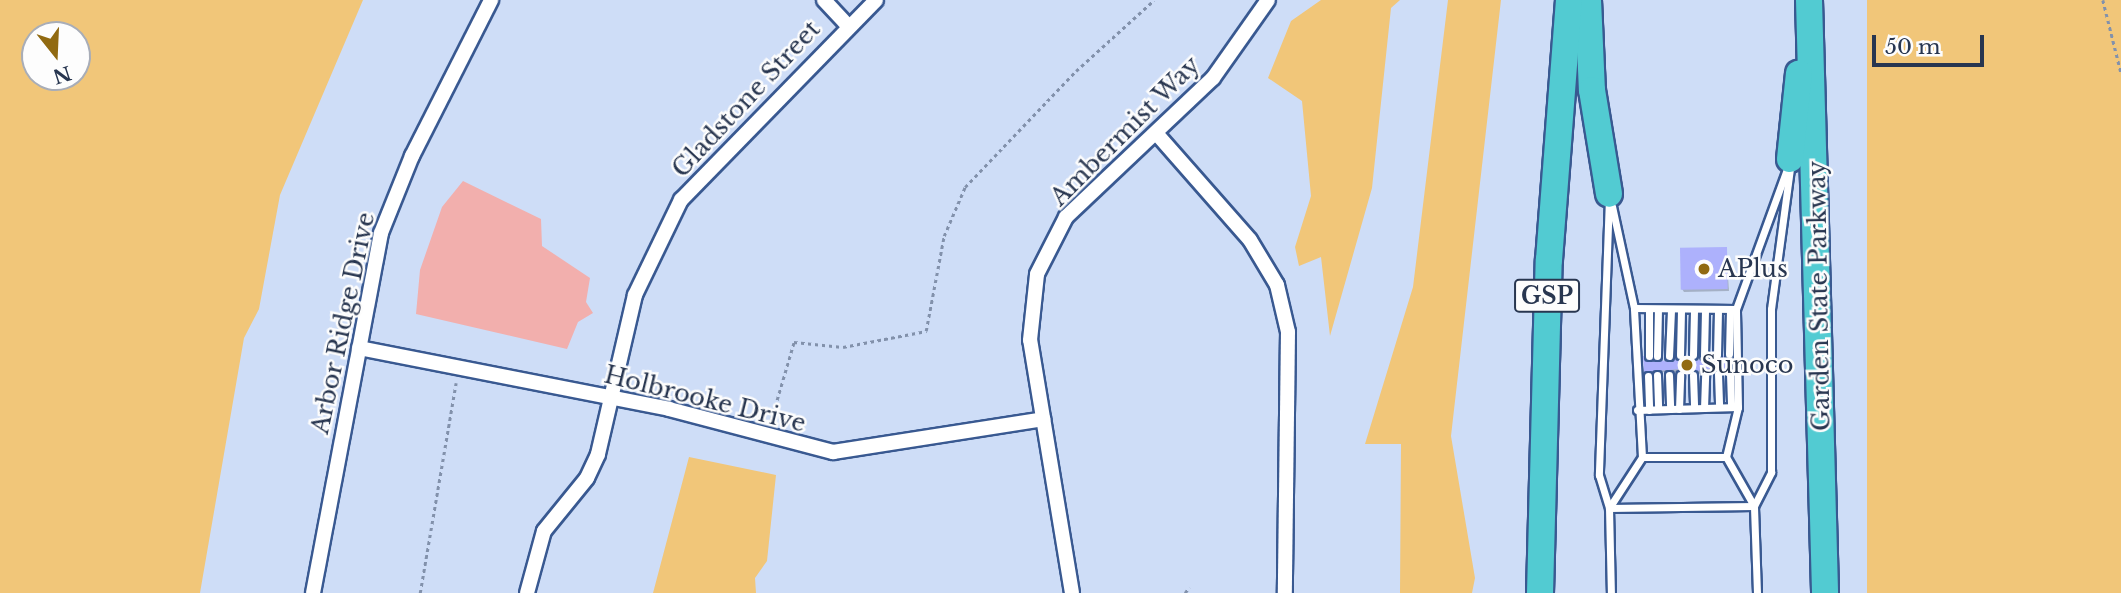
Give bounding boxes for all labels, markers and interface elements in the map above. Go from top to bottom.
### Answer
street label: Gladstone Street [666,15,826,183]
north arrow [21,21,91,91]
scale bar [1876,21,1988,65]
text: 50 m [1885,34,1940,60]
street label: Ambermist Way [1044,50,1206,212]
text: N [50,61,74,88]
street label: Garden State Parkway [1802,161,1836,431]
street label: Arbor Ridge Drive [305,209,381,437]
place label: APlus [1718,255,1788,283]
marker: APlus [1696,261,1712,277]
road number: GSP [1514,276,1580,316]
place label: Sunoco [1701,351,1793,379]
marker: Sunoco [1679,357,1695,373]
street label: Holbrooke Drive [601,360,809,438]

